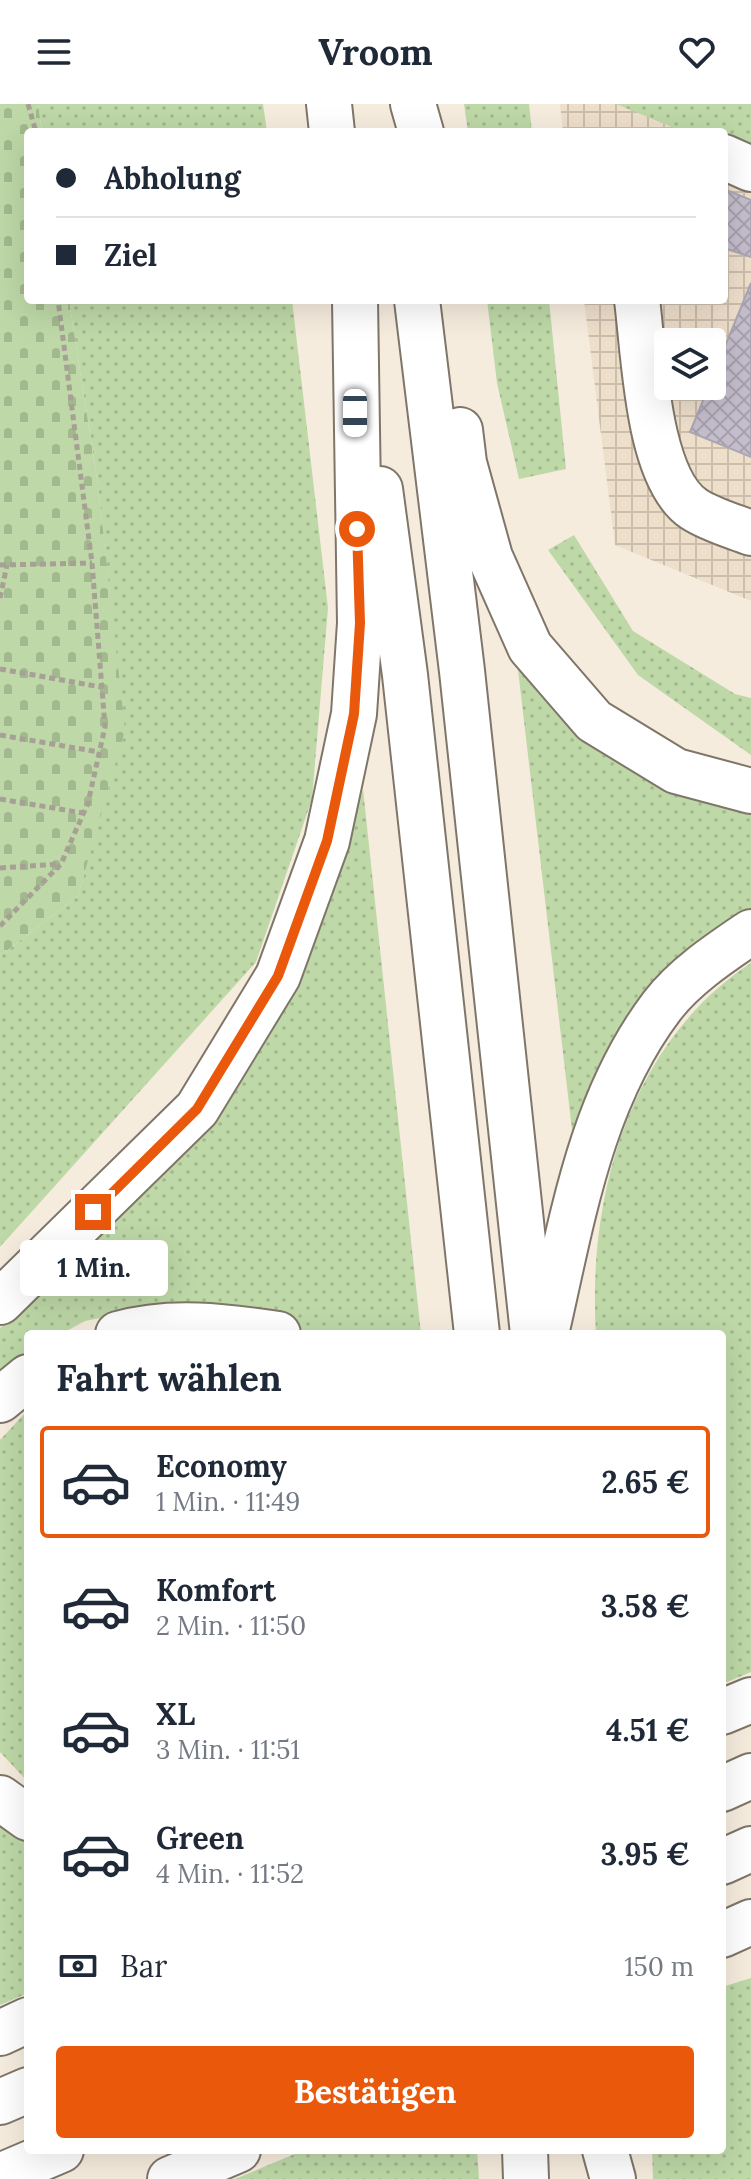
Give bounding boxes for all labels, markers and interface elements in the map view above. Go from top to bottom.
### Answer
text: Vroom [318,29,433,75]
icon: menu [32,30,76,74]
icon: heart [675,30,719,74]
text: Abholung [104,159,240,197]
text: Ziel [104,236,157,274]
map controls [654,328,726,400]
button: layers [654,328,726,400]
car [343,389,367,437]
route start [339,511,375,547]
route end [75,1194,111,1230]
callout: 1 Min. [19,1240,167,1296]
text: 1 Min. [57,1251,131,1284]
text: Fahrt wählen [56,1355,282,1401]
icon: car [60,1446,132,1518]
text: Economy [156,1447,287,1485]
text: 2.65 € [601,1463,690,1501]
text: 1 Min. · 11:49 [156,1485,300,1518]
icon: car [60,1570,132,1642]
text: Komfort [156,1571,276,1609]
text: 3.58 € [601,1587,690,1625]
text: 2 Min. · 11:50 [156,1609,306,1642]
icon: car [60,1694,132,1766]
text: XL [156,1695,195,1733]
text: 4.51 € [606,1711,690,1749]
text: 3 Min. · 11:51 [156,1733,300,1766]
icon: car [60,1818,132,1890]
text: Green [156,1819,244,1857]
text: 3.95 € [601,1835,690,1873]
text: 4 Min. · 11:52 [156,1857,304,1890]
icon: cash [56,1944,100,1988]
text: Bar [120,1947,167,1985]
text: 150 m [624,1950,694,1983]
button: Bestätigen [56,2046,694,2138]

